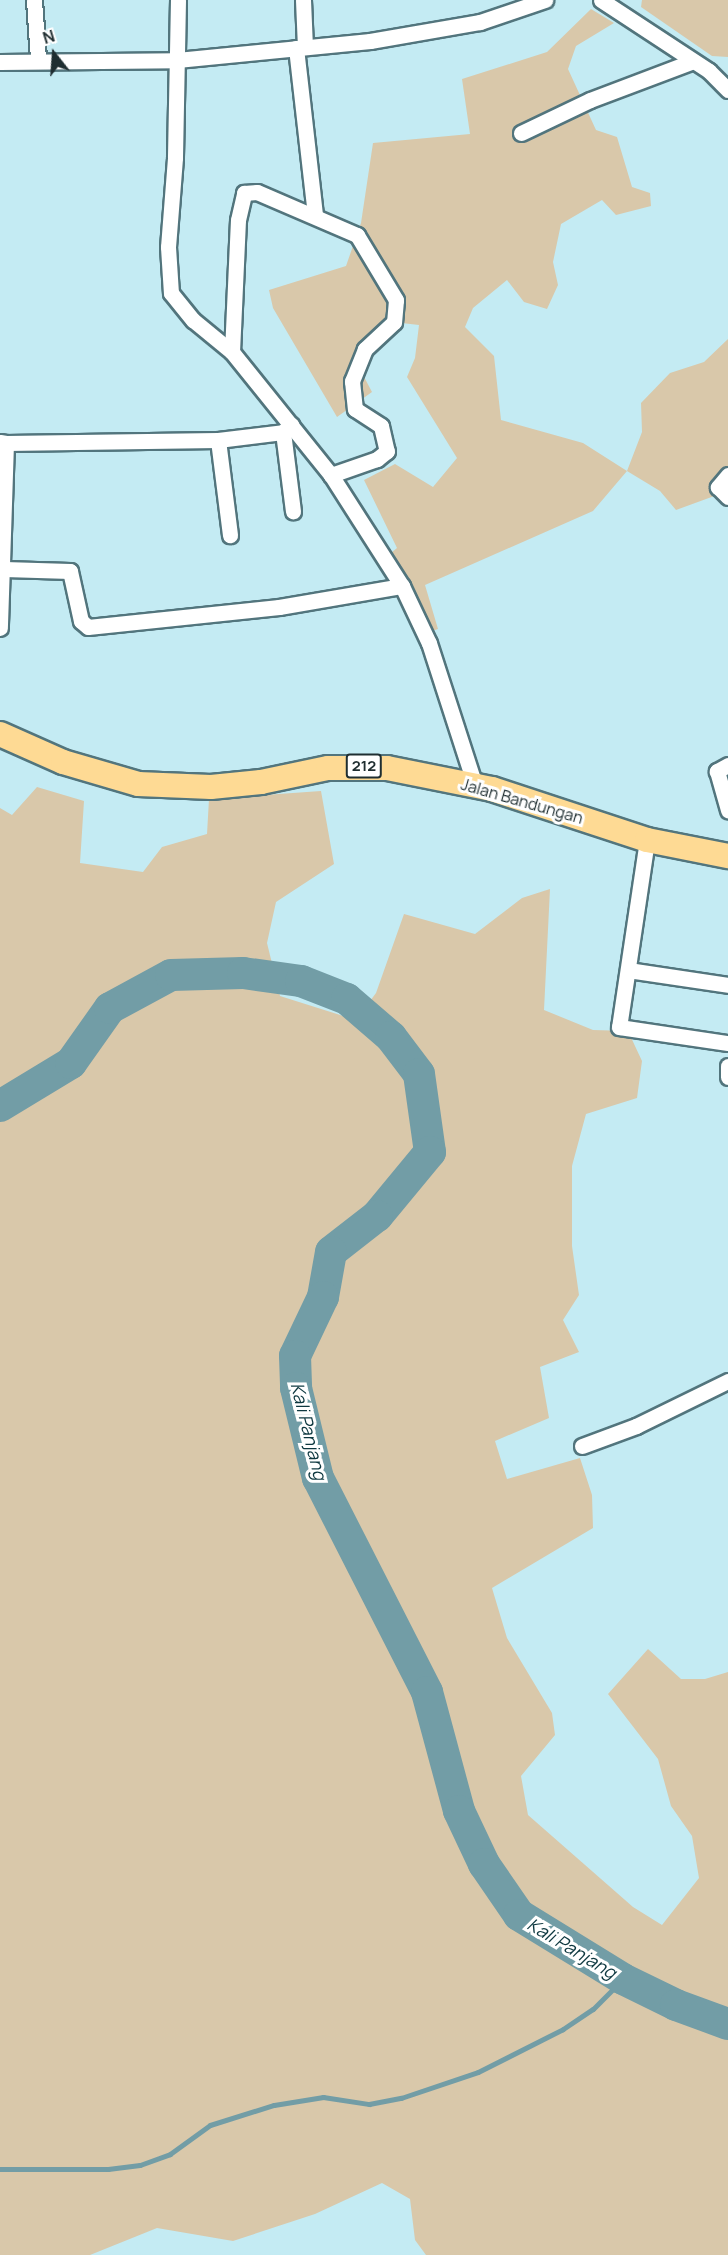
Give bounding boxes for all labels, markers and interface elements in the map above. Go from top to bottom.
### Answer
north arrow [24,24,84,84]
text: N [40,25,57,49]
road number: 212 [344,754,384,778]
street label: Jalan Bandungan [459,774,585,828]
water label: Kali Panjang [286,1380,332,1482]
water label: Kali Panjang [524,1913,620,1983]

